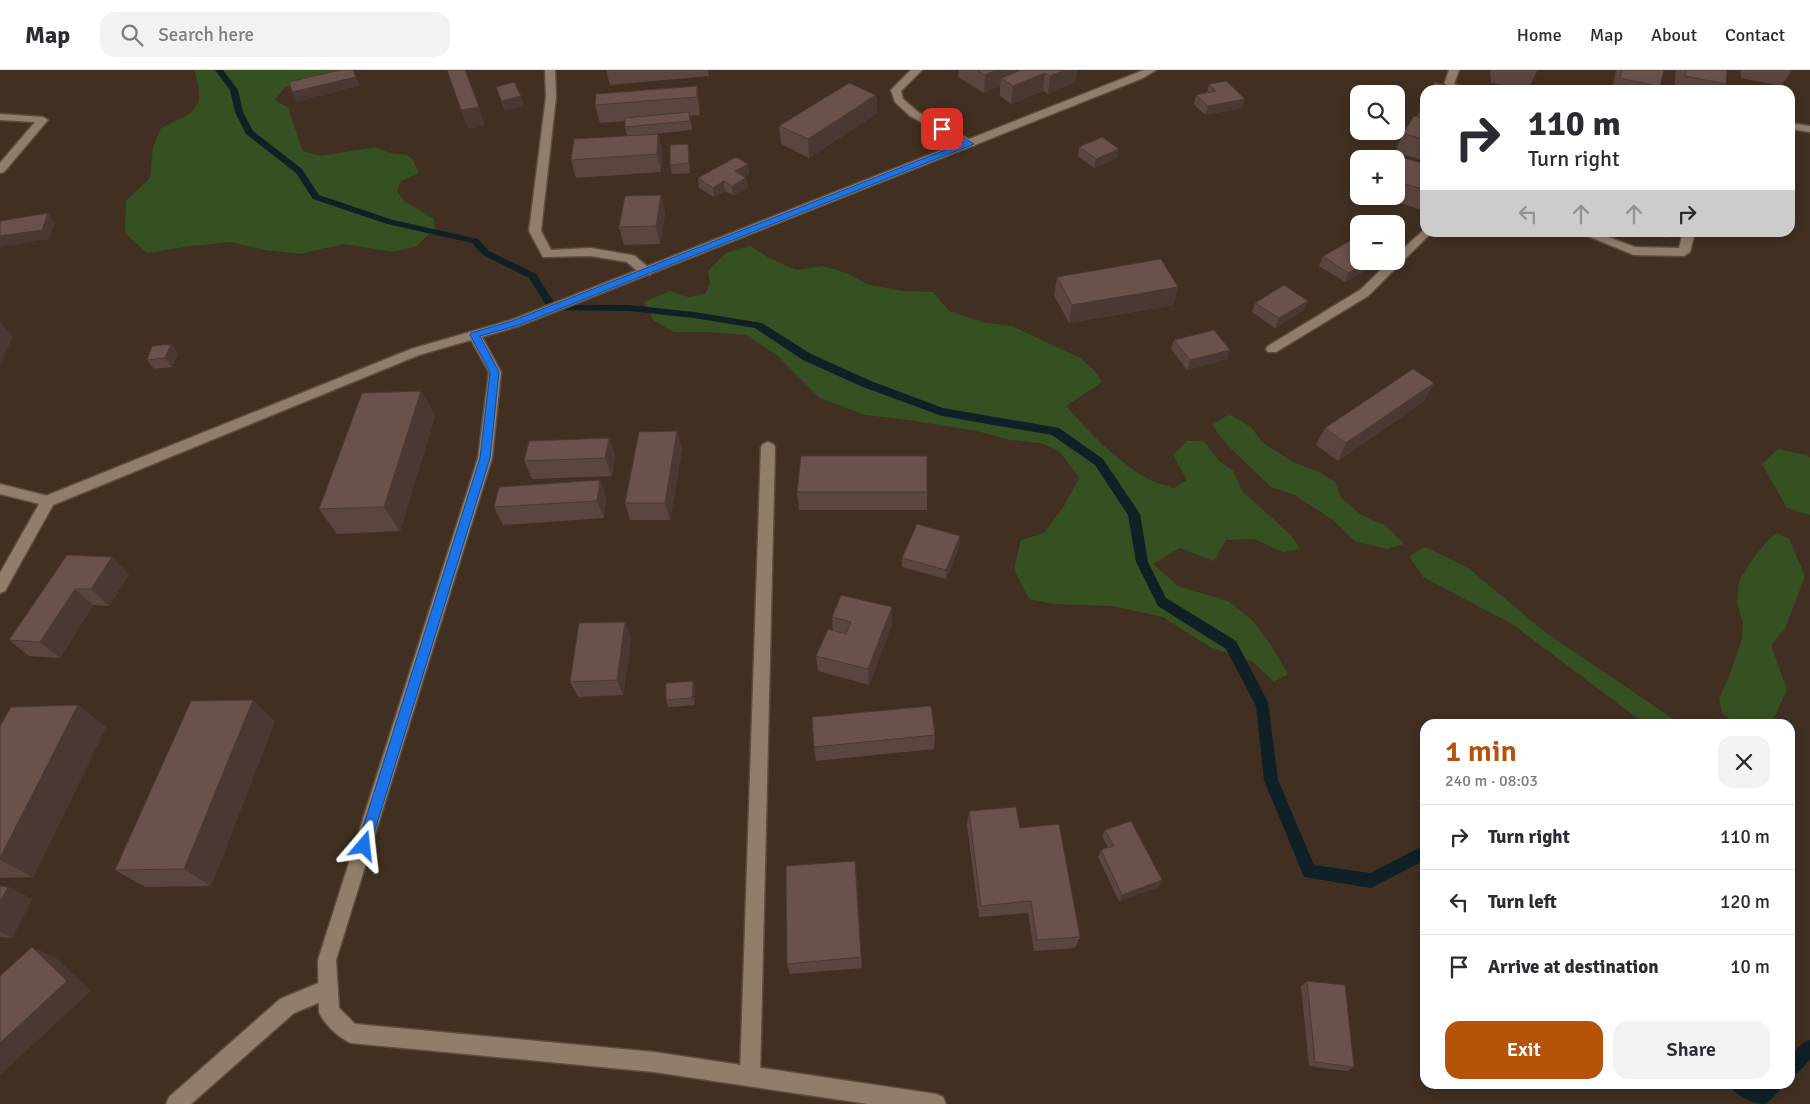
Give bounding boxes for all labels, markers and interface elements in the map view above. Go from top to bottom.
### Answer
search box [100,12,450,57]
text: Map [25,20,70,50]
icon: search [118,21,146,49]
text: Search here [158,23,254,47]
text: Home [1517,24,1562,46]
text: Map [1590,24,1623,46]
text: About [1651,24,1697,46]
text: Contact [1725,24,1785,46]
map controls [1350,85,1405,270]
button: search [1350,85,1405,140]
text: 110 m [1528,102,1621,145]
icon: right [1445,105,1510,170]
pin [921,108,963,150]
icon: arrive [928,115,956,143]
text: Turn right [1528,145,1620,172]
button: + [1350,150,1405,205]
icon: left [1514,200,1542,228]
icon: ahead [1567,200,1595,228]
icon: ahead [1620,200,1648,228]
icon: right [1673,200,1701,228]
button: − [1350,215,1405,270]
text: 1 min [1445,733,1517,770]
button: close [1718,736,1770,788]
text: 240 m · 08:03 [1445,771,1538,791]
position arrow [337,819,389,871]
icon: right [1445,823,1473,851]
text: Turn right [1488,825,1570,849]
text: 110 m [1720,825,1770,849]
icon: left [1445,888,1473,916]
text: Turn left [1488,890,1557,914]
text: 120 m [1720,890,1770,914]
icon: arrive [1445,953,1473,981]
text: Arrive at destination [1488,955,1659,979]
text: 10 m [1730,955,1770,979]
button: Exit [1445,1021,1603,1079]
button: Share [1613,1021,1770,1079]

